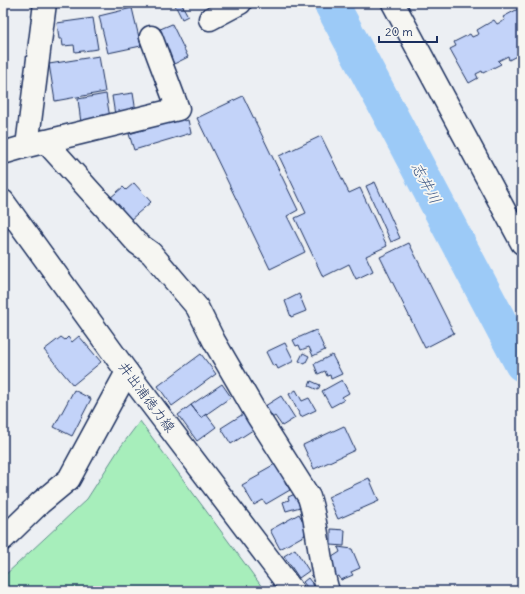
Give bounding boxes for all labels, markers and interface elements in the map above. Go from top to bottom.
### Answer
scale bar [379,18,437,44]
text: 20 m [385,24,413,39]
water label: 志井川 [407,158,445,207]
street label: 井出浦徳力線 [115,358,179,436]

